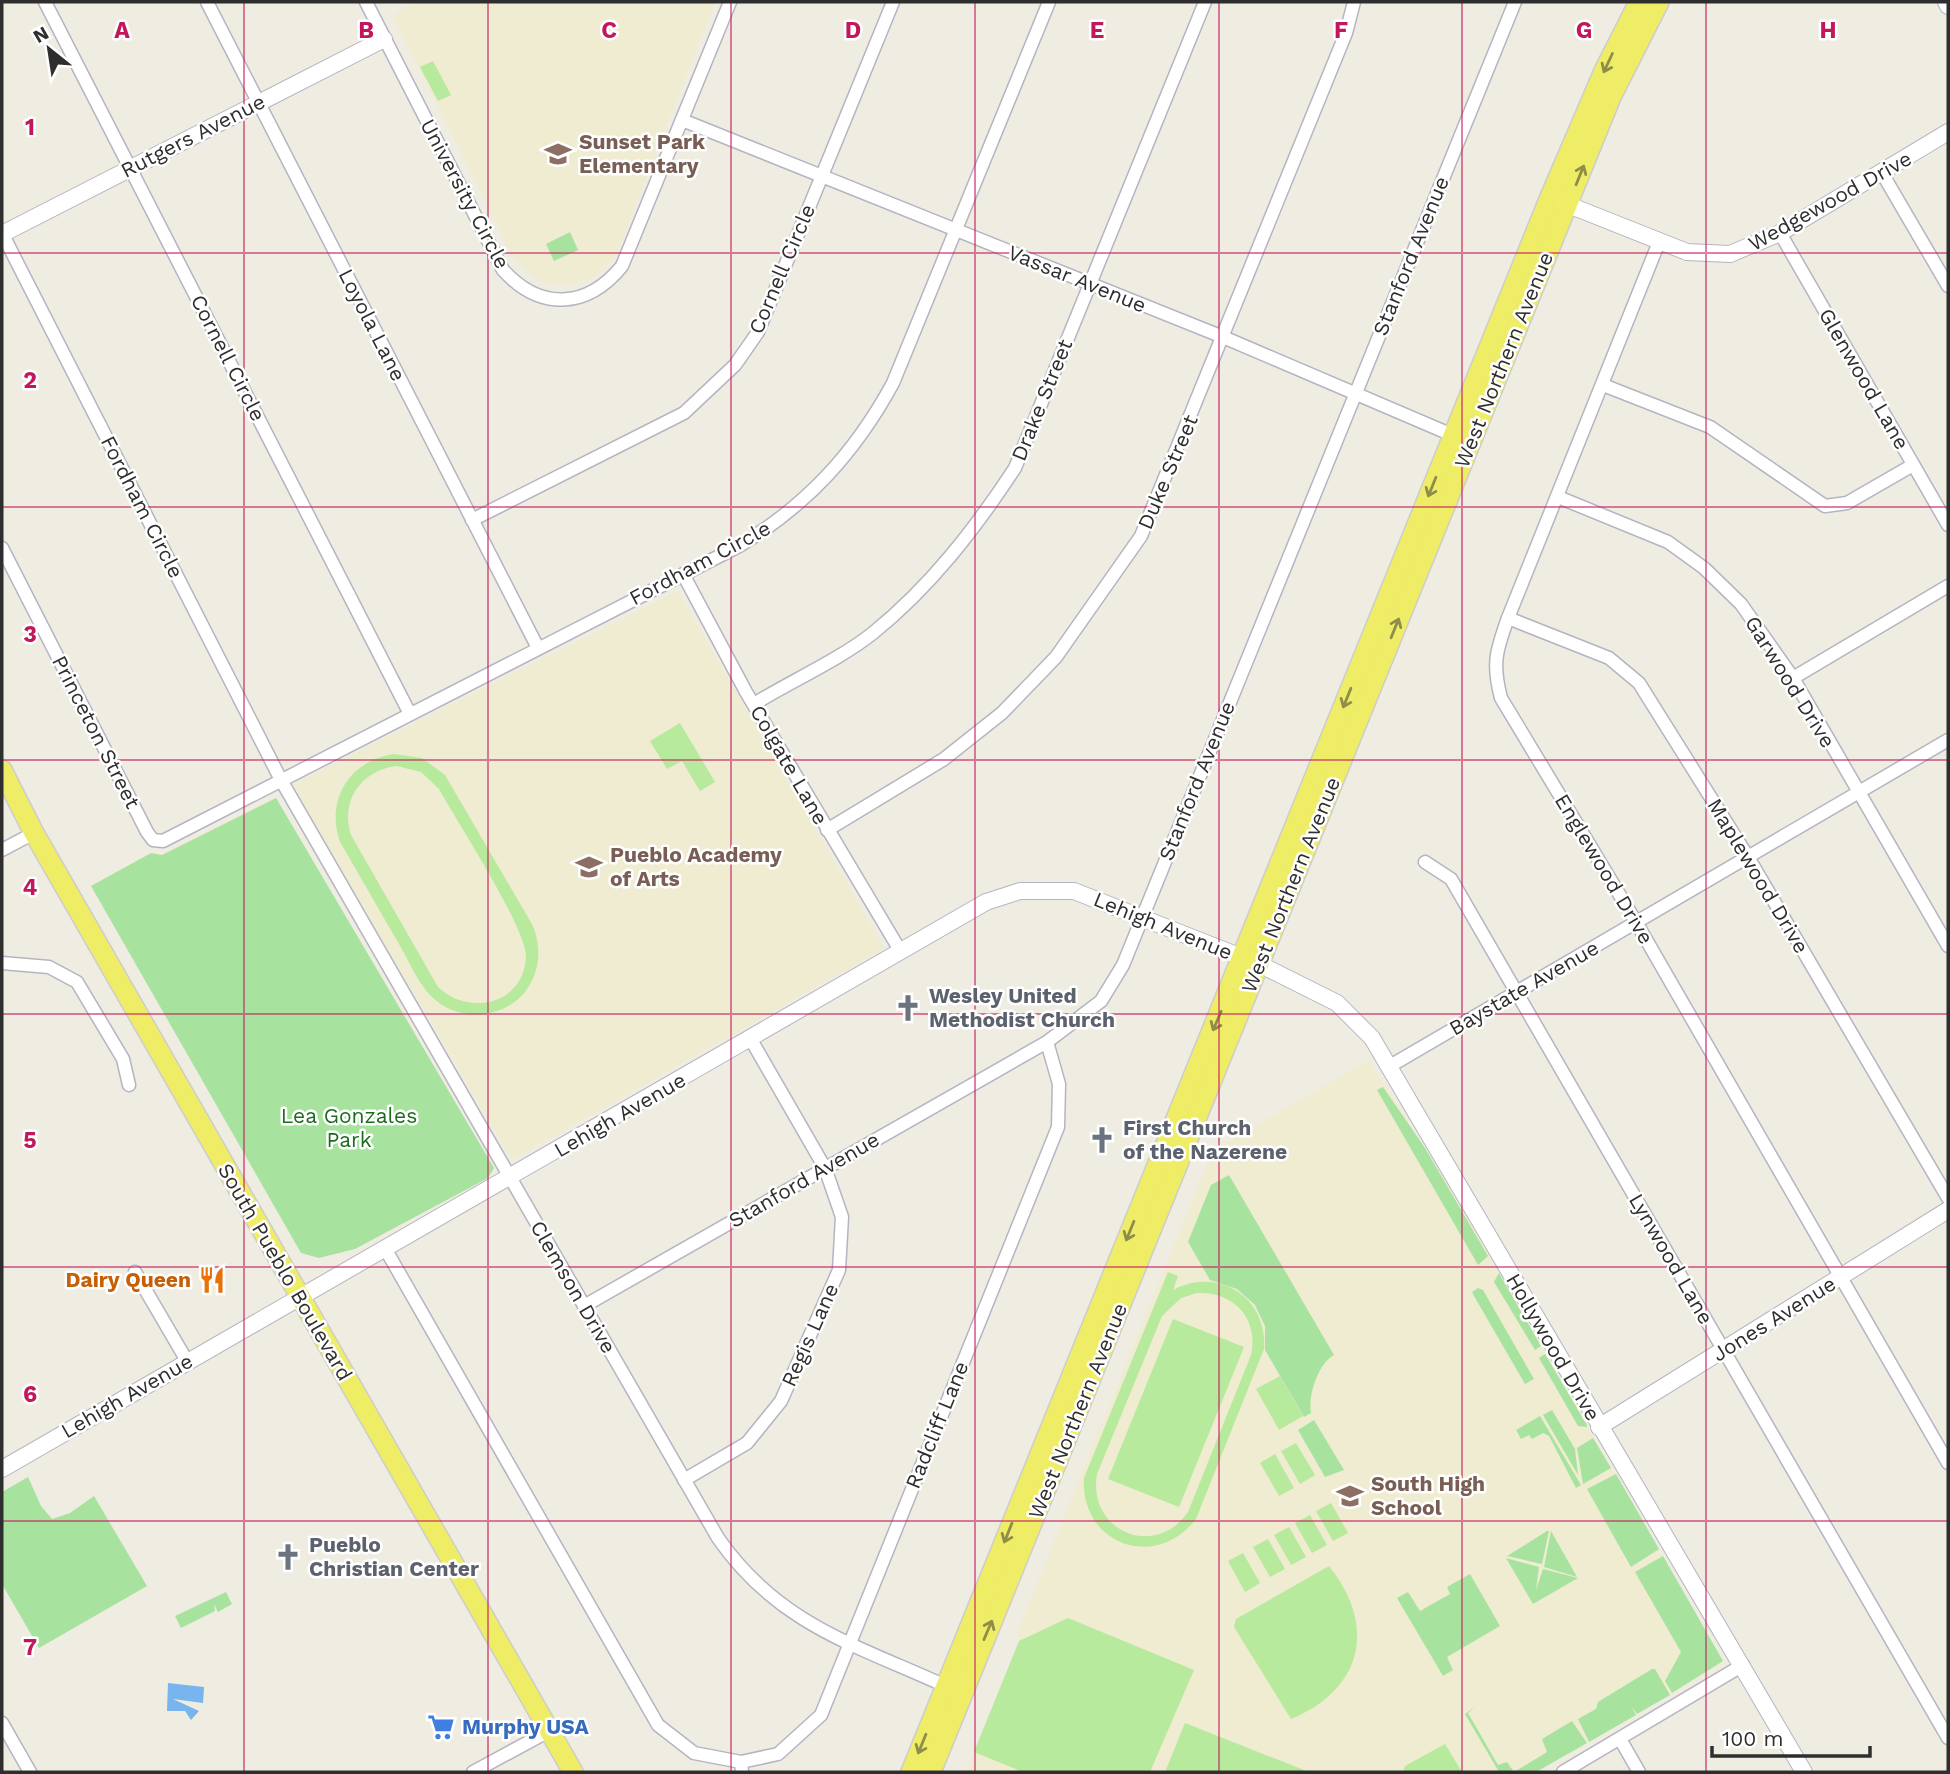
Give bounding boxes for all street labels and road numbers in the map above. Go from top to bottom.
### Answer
street label: Rutgers Avenue [116,88,269,183]
street label: University Circle [415,115,515,273]
street label: Wedgewood Drive [1744,145,1916,256]
street label: Stanford Avenue [1367,173,1454,339]
street label: Cornell Circle [743,200,820,337]
street label: Vassar Avenue [1004,239,1150,318]
street label: West Northern Avenue [1449,248,1558,471]
street label: Loyola Lane [333,265,411,385]
street label: Cornell Circle [186,290,271,425]
street label: Glenwood Lane [1814,304,1915,454]
street label: Drake Street [1006,335,1077,464]
street label: Duke Street [1132,411,1203,533]
street label: Fordham Circle [96,431,189,582]
street label: Fordham Circle [625,515,775,610]
street label: Garwood Drive [1740,611,1841,752]
street label: Princeton Street [47,651,146,813]
street label: Stanford Avenue [1153,698,1240,864]
street label: Colgate Lane [745,701,834,829]
street label: West Northern Avenue [1236,773,1345,996]
street label: Englewood Drive [1550,789,1659,948]
street label: Maplewood Drive [1702,794,1815,958]
street label: Lehigh Avenue [1090,886,1236,965]
street label: Baystate Avenue [1445,935,1603,1040]
street label: Lehigh Avenue [550,1067,690,1162]
street label: Stanford Avenue [724,1126,883,1233]
street label: South Pueblo Boulevard [213,1159,358,1385]
street label: Lynwood Lane [1624,1189,1719,1329]
street label: Clemson Drive [525,1216,622,1358]
street label: Hollywood Drive [1501,1269,1606,1425]
street label: Jones Avenue [1707,1271,1840,1367]
street label: Regis Lane [776,1279,843,1390]
street label: West Northern Avenue [1023,1299,1132,1522]
street label: Lehigh Avenue [57,1348,197,1443]
street label: Radcliff Lane [900,1357,973,1492]

